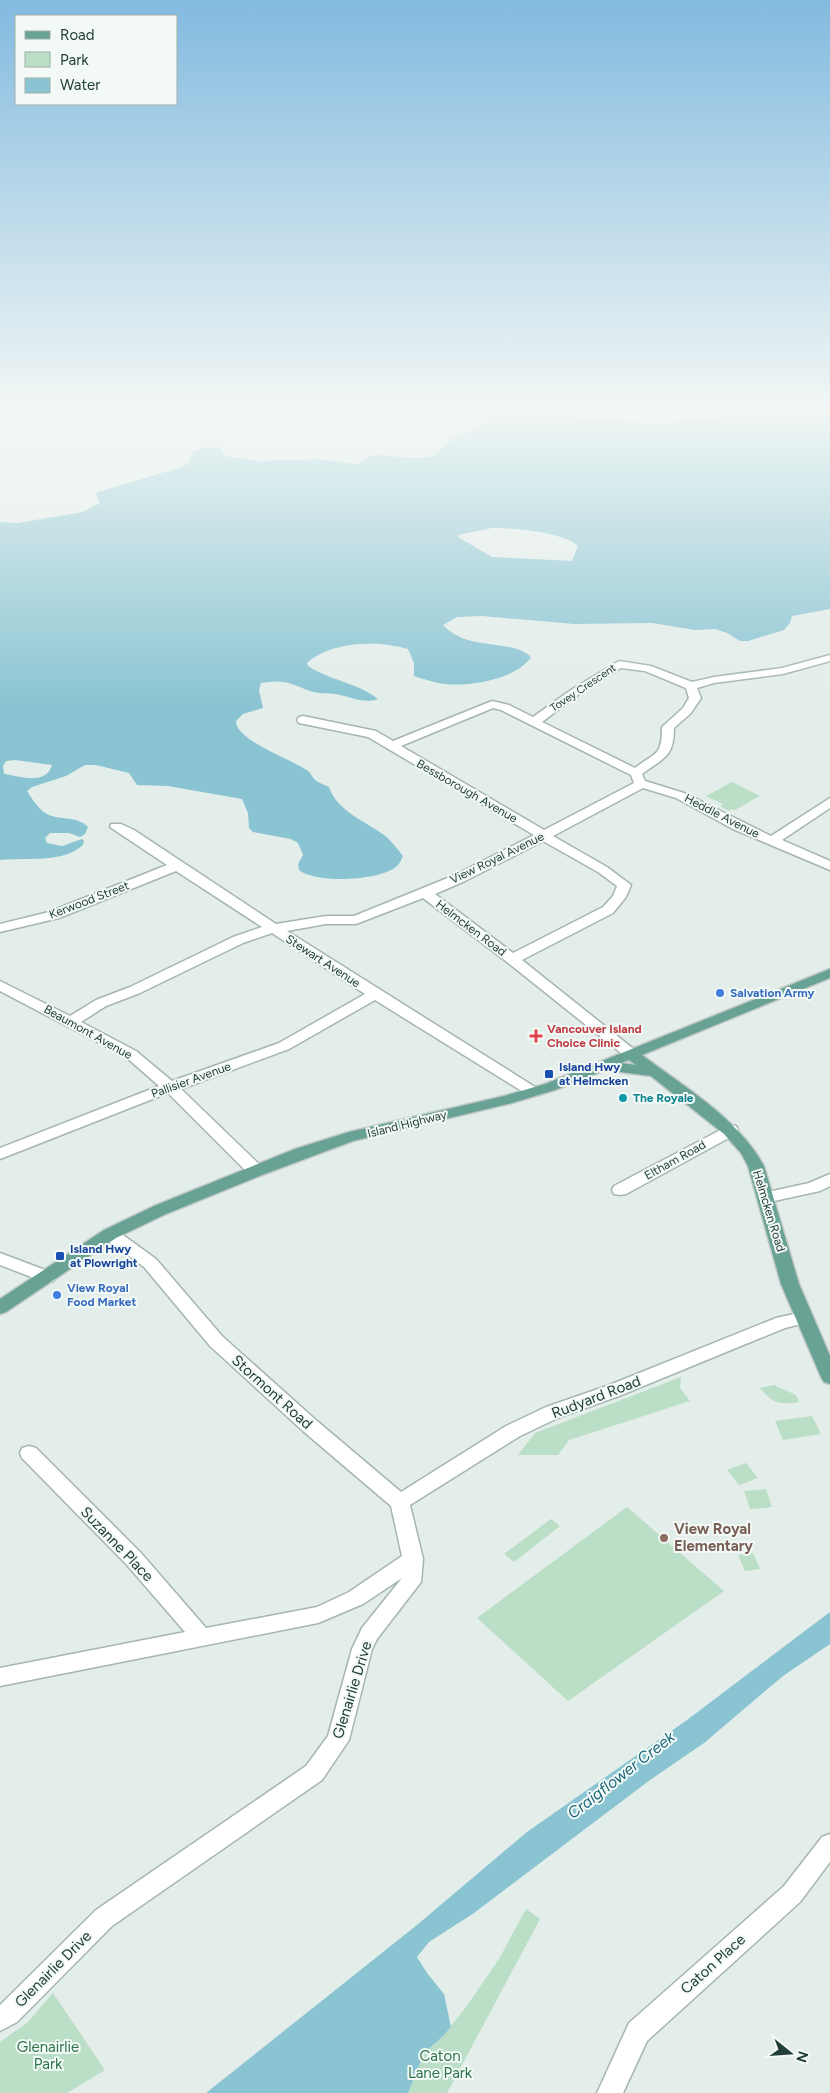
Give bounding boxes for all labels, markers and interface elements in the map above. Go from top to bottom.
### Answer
legend [15,15,178,105]
text: Road [60,26,95,44]
text: Park [60,51,89,69]
text: Water [60,76,100,94]
street label: Tovey Crescent [548,661,618,715]
street label: Bessborough Avenue [414,756,520,826]
street label: Heddle Avenue [682,791,762,841]
street label: View Royal Avenue [448,829,547,887]
street label: Kerwood Street [47,878,131,922]
street label: Helmcken Road [433,897,509,959]
street label: Stewart Avenue [283,932,363,990]
place label: Salvation Army [730,986,815,1000]
marker: Salvation Army [714,987,726,999]
street label: Beaumont Avenue [41,1002,135,1062]
place label: Vancouver Island Choice Clinic [547,1022,642,1050]
marker: Vancouver Island Choice Clinic [529,1029,543,1043]
street label: Pallisier Avenue [149,1059,233,1101]
place label: Island Hwy at Helmcken [559,1060,628,1088]
marker: Island Hwy at Helmcken [543,1068,555,1080]
place label: The Royale [633,1091,694,1105]
marker: The Royale [617,1092,629,1104]
street label: Island Highway [366,1107,449,1141]
street label: Eltham Road [642,1137,708,1183]
street label: Helmcken Road [750,1169,788,1253]
place label: Island Hwy at Plowright [70,1242,138,1270]
marker: Island Hwy at Plowright [54,1250,66,1262]
place label: View Royal Food Market [67,1281,137,1309]
marker: View Royal Food Market [51,1289,63,1301]
street label: Stormont Road [228,1351,316,1433]
street label: Rudyard Road [549,1372,643,1422]
street label: Suzanne Place [77,1503,157,1585]
place label: View Royal Elementary [674,1520,753,1555]
marker: View Royal Elementary [658,1532,670,1544]
street label: Glenairlie Drive [329,1639,375,1741]
water label: Craigflower Creek [564,1726,679,1823]
street label: Glenairlie Drive [11,1927,95,2011]
street label: Caton Place [677,1930,749,1998]
north arrow [765,2028,815,2078]
park label: Glenairlie Park [17,2038,79,2073]
park label: Caton Lane Park [408,2047,473,2082]
text: N [792,2049,812,2064]

